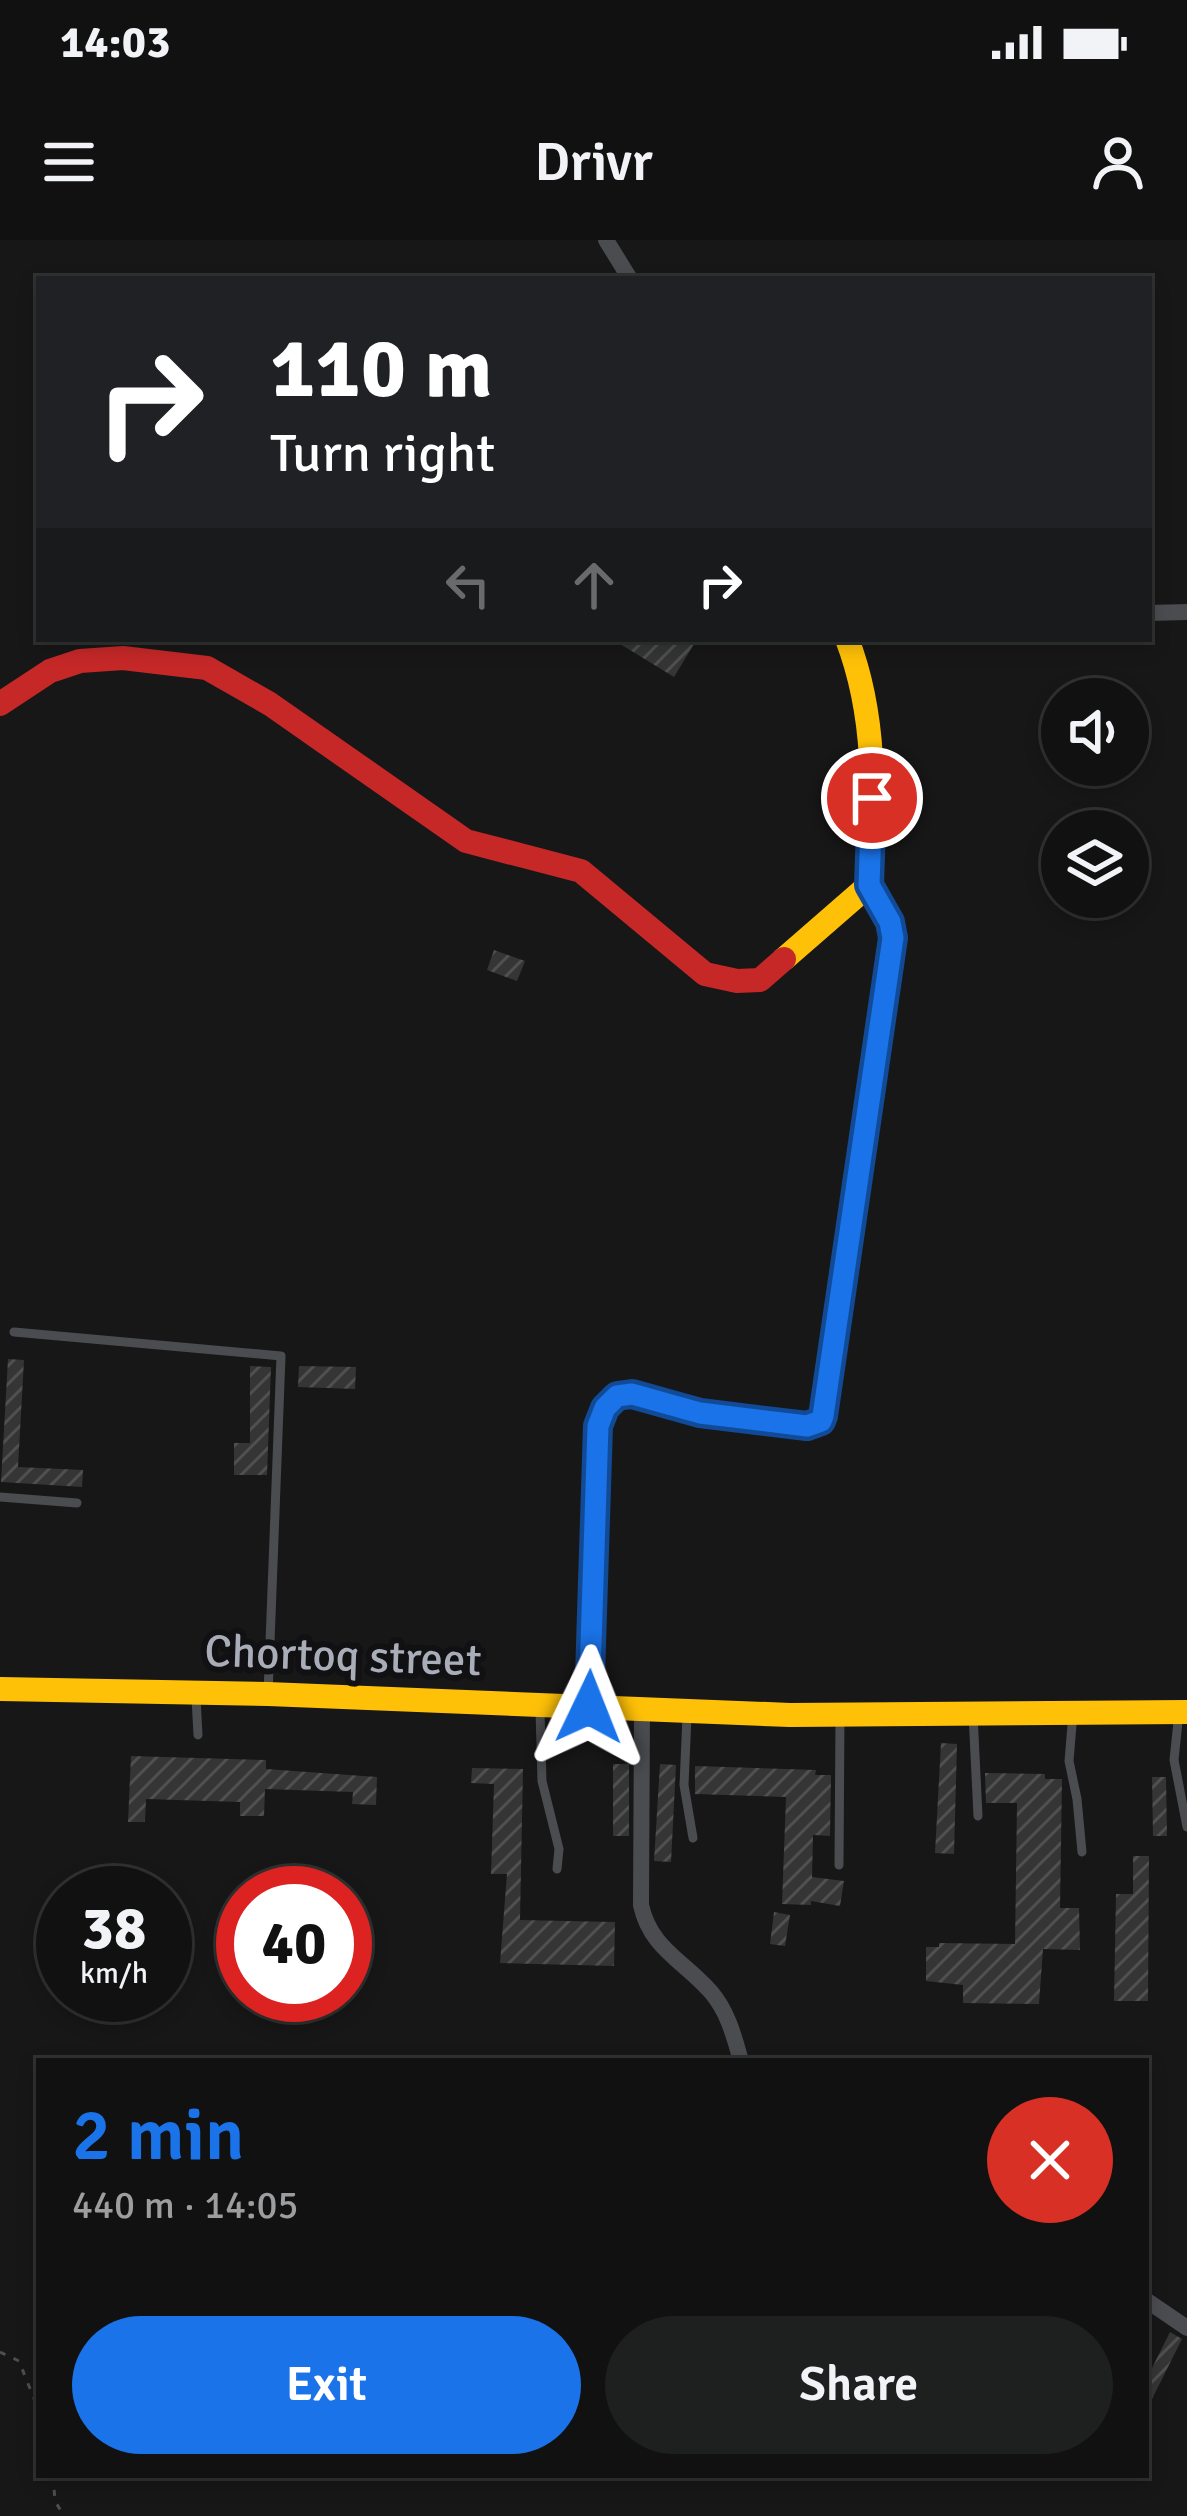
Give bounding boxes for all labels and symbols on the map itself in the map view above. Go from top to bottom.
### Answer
pin [821,747,923,849]
street label: Chortoq street [204,1624,482,1688]
position arrow [526,1644,652,1770]
speed limit sign: 40 [216,1866,372,2022]

